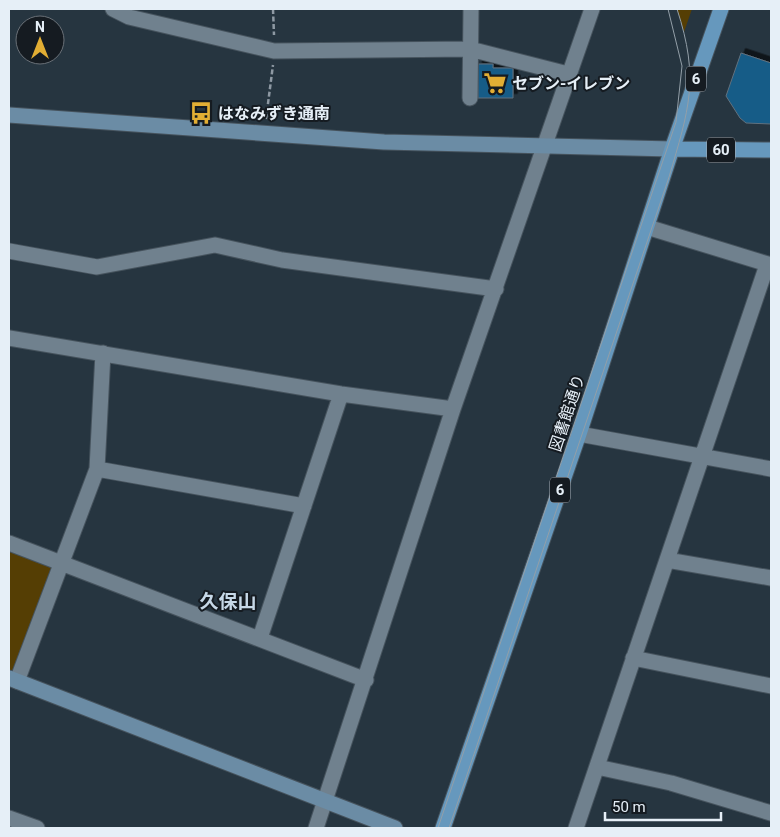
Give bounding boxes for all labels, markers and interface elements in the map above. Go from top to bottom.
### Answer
north arrow [15,15,65,65]
text: N [35,19,45,35]
road number: 6 [686,66,706,92]
supermarket icon: セブン-イレブン [482,70,508,96]
place label: セブン-イレブン [512,74,630,93]
bus stop icon: はなみずき通南 [188,100,214,126]
place label: はなみずき通南 [218,104,330,123]
road number: 60 [707,138,735,162]
street label: 図書館通り [546,372,588,454]
road number: 6 [550,478,570,502]
district label: 久保山 [199,590,257,613]
scale bar [605,790,721,822]
text: 50 m [612,798,646,816]

